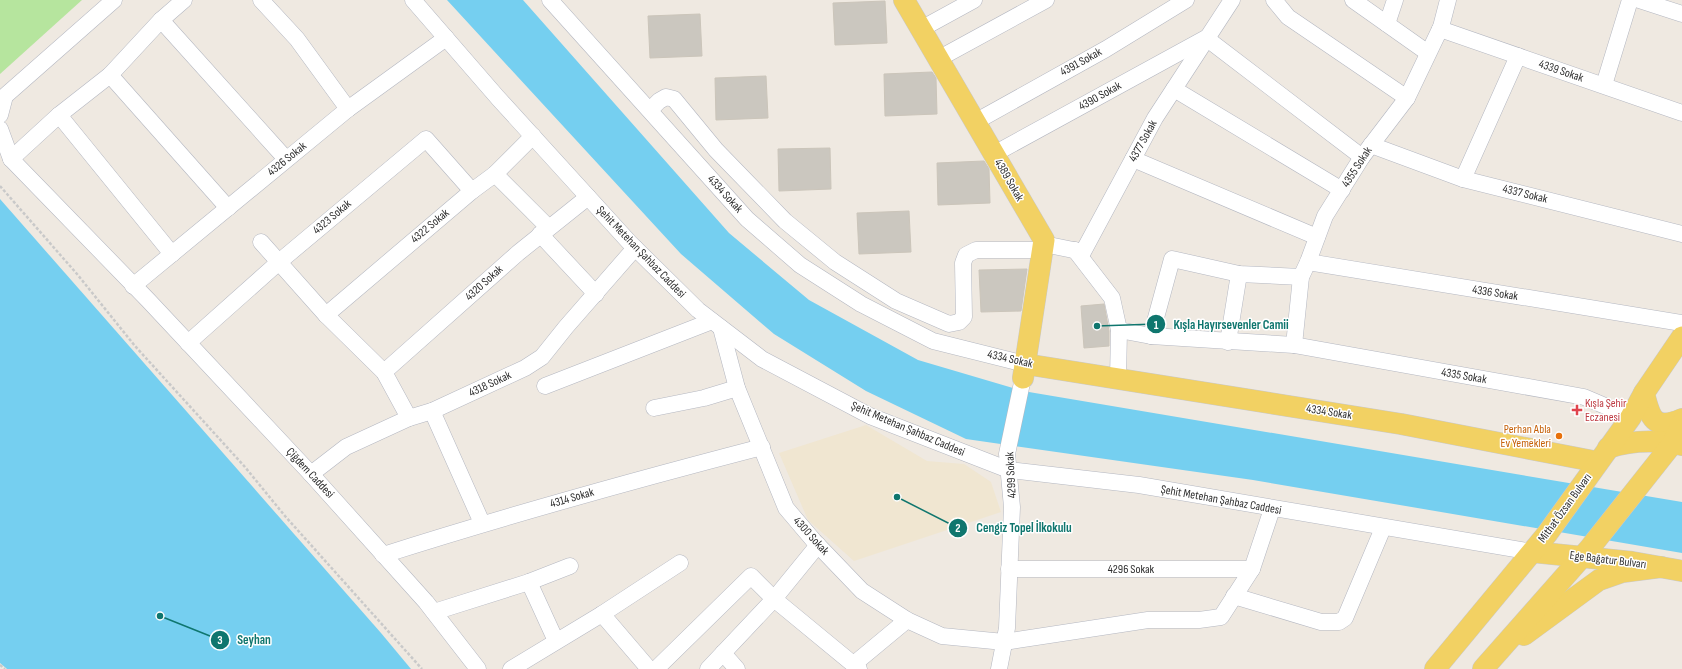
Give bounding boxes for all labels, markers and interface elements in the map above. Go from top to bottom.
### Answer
street label: 4391 Sokak [1058,44,1105,80]
street label: 4339 Sokak [1537,56,1586,86]
street label: 4390 Sokak [1076,78,1124,114]
street label: 4377 Sokak [1125,117,1161,165]
street label: 4326 Sokak [264,138,310,179]
street label: 4355 Sokak [1338,143,1376,190]
street label: 4389 Sokak [991,156,1027,204]
street label: 4334 Sokak [704,172,746,216]
street label: 4337 Sokak [1501,181,1549,207]
street label: 4323 Sokak [310,196,355,238]
street label: Şehit Metehan Şahbaz Caddesi [593,203,689,301]
street label: 4322 Sokak [408,205,453,246]
street label: 4320 Sokak [462,262,506,304]
street label: 4336 Sokak [1471,282,1519,304]
callout: Kışla Hayırsevenler Camii [1146,312,1297,337]
text: Kışla Hayırsevenler Camii [1173,317,1289,333]
text: 1 [1154,318,1159,333]
street label: 4334 Sokak [986,347,1034,372]
street label: 4335 Sokak [1440,365,1488,387]
street label: 4318 Sokak [466,367,514,400]
place label: Kışla Şehir Eczanesi [1585,396,1627,425]
street label: Şehit Metehan Şahbaz Caddesi [849,398,967,460]
street label: 4334 Sokak [1305,401,1353,423]
marker: Kışla Şehir Eczanesi [1572,405,1582,415]
place label: Perhan Abla Ev Yemekleri [1500,422,1551,451]
marker: Perhan Abla Ev Yemekleri [1554,431,1564,441]
street label: Çiğdem Caddesi [283,445,337,501]
street label: 4299 Sokak [1002,451,1020,499]
street label: Mithat Özsan Bulvarı [1535,470,1595,546]
street label: Şehit Metehan Şahbaz Caddesi [1159,482,1283,518]
street label: 4314 Sokak [548,484,596,511]
street label: 4300 Sokak [790,514,832,559]
callout: Cengiz Topel İlkokulu [948,515,1080,540]
text: Cengiz Topel İlkokulu [976,520,1072,536]
text: 2 [955,521,961,536]
street label: Ege Bağatur Bulvarı [1569,548,1647,572]
street label: 4296 Sokak [1108,562,1155,577]
callout: Seyhan [210,627,279,652]
text: Seyhan [237,632,271,648]
text: 3 [217,633,223,648]

